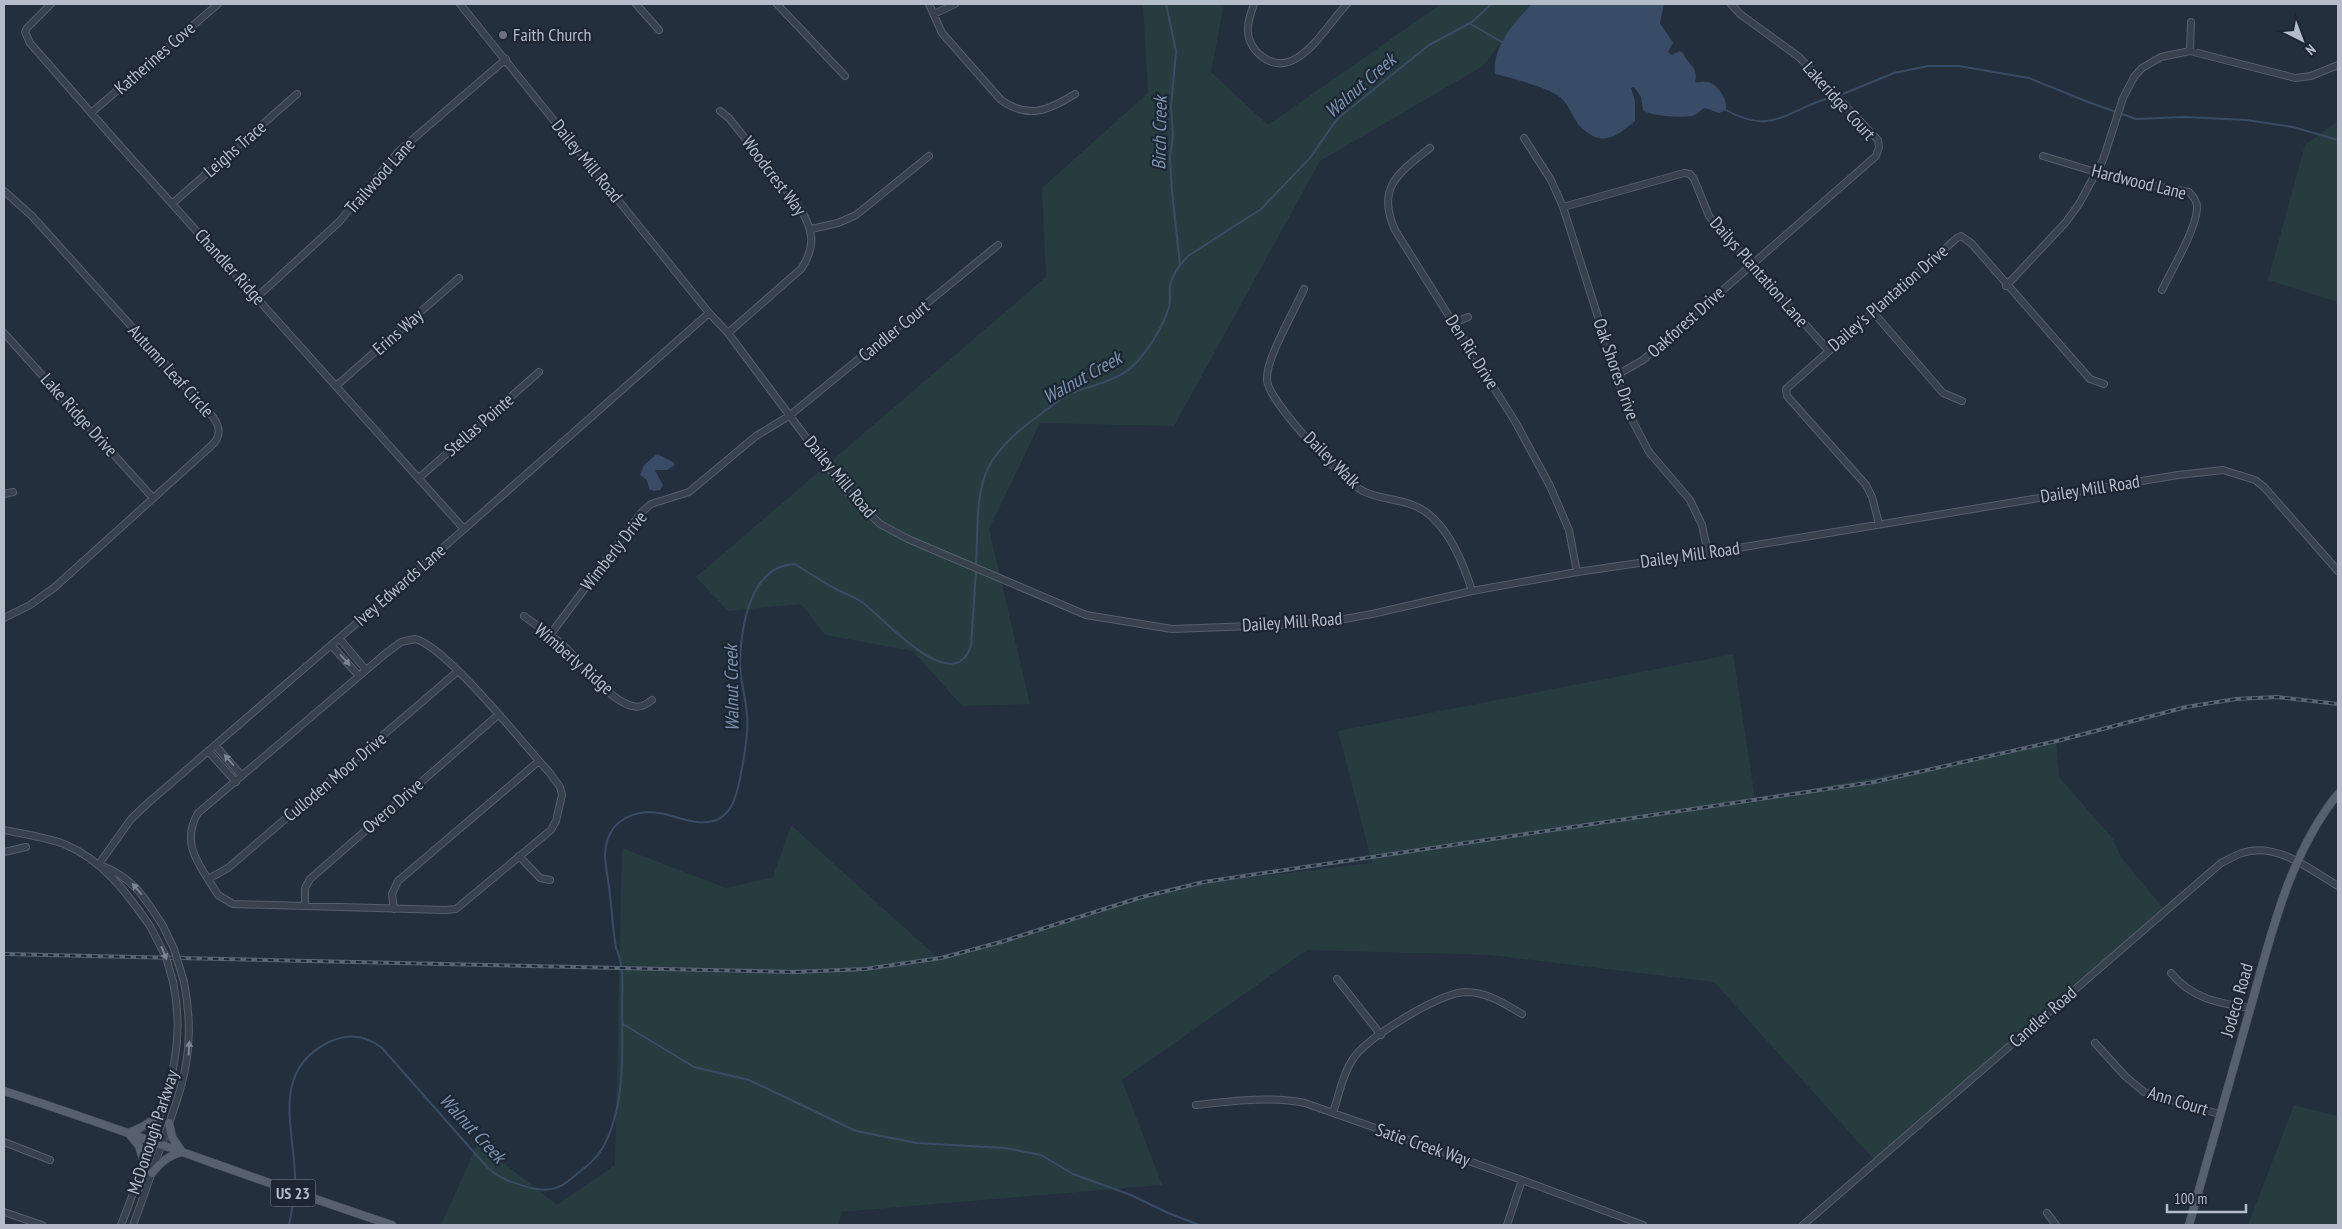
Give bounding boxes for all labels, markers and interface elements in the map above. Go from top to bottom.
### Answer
north arrow [2277,15,2327,65]
street label: Katherines Cove [109,16,200,99]
place label: Faith Church [513,23,591,46]
marker: Faith Church [497,29,509,41]
text: N [2302,40,2320,59]
water label: Walnut Creek [1319,46,1403,122]
street label: Lakeridge Court [1798,57,1881,145]
water label: Birch Creek [1146,93,1172,170]
street label: Dailey Mill Road [547,114,628,207]
street label: Leighs Trace [199,115,271,182]
street label: Woodcrest Way [737,131,812,220]
street label: Trailwood Lane [340,133,420,218]
street label: Hardwood Lane [2089,159,2189,204]
street label: Dailys Plantation Lane [1705,212,1814,332]
street label: Chandler Ridge [190,224,271,310]
street label: Dailey's Plantation Drive [1823,239,1952,356]
street label: Oakforest Drive [1642,281,1729,362]
street label: Candler Court [853,295,934,366]
street label: Erins Way [368,303,428,360]
street label: Den Ric Drive [1440,310,1504,393]
street label: Oak Shores Drive [1588,315,1645,423]
street label: Autumn Leaf Circle [124,319,219,422]
water label: Walnut Creek [1038,344,1128,408]
street label: Lake Ridge Drive [36,368,123,461]
street label: Stellas Pointe [439,388,518,461]
street label: Dailey Walk [1299,426,1366,493]
street label: Dailey Mill Road [799,431,881,522]
street label: Dailey Mill Road [2039,469,2141,508]
street label: Wimberly Drive [575,506,652,595]
street label: Dailey Mill Road [1639,536,1741,573]
street label: Ivey Edwards Lane [349,539,450,631]
street label: Dailey Mill Road [1241,607,1343,636]
street label: Wimberly Ridge [530,618,619,699]
water label: Walnut Creek [718,642,744,731]
one-way arrow [339,654,351,666]
street label: Culloden Moor Drive [278,727,391,826]
one-way arrow [223,755,235,767]
street label: Overo Drive [357,773,428,838]
one-way arrow [131,882,142,895]
one-way arrow [160,946,168,961]
street label: Jodeco Road [2215,960,2258,1040]
street label: Candler Road [2004,981,2081,1052]
one-way arrow [185,1039,193,1055]
street label: McDonough Parkway [122,1067,184,1197]
street label: Ann Court [2145,1080,2211,1121]
water label: Walnut Creek [435,1088,513,1170]
street label: Satie Creek Way [1373,1118,1474,1171]
road number: US 23 [270,1180,316,1206]
scale bar [2167,1182,2246,1214]
text: 100 m [2174,1189,2207,1208]

